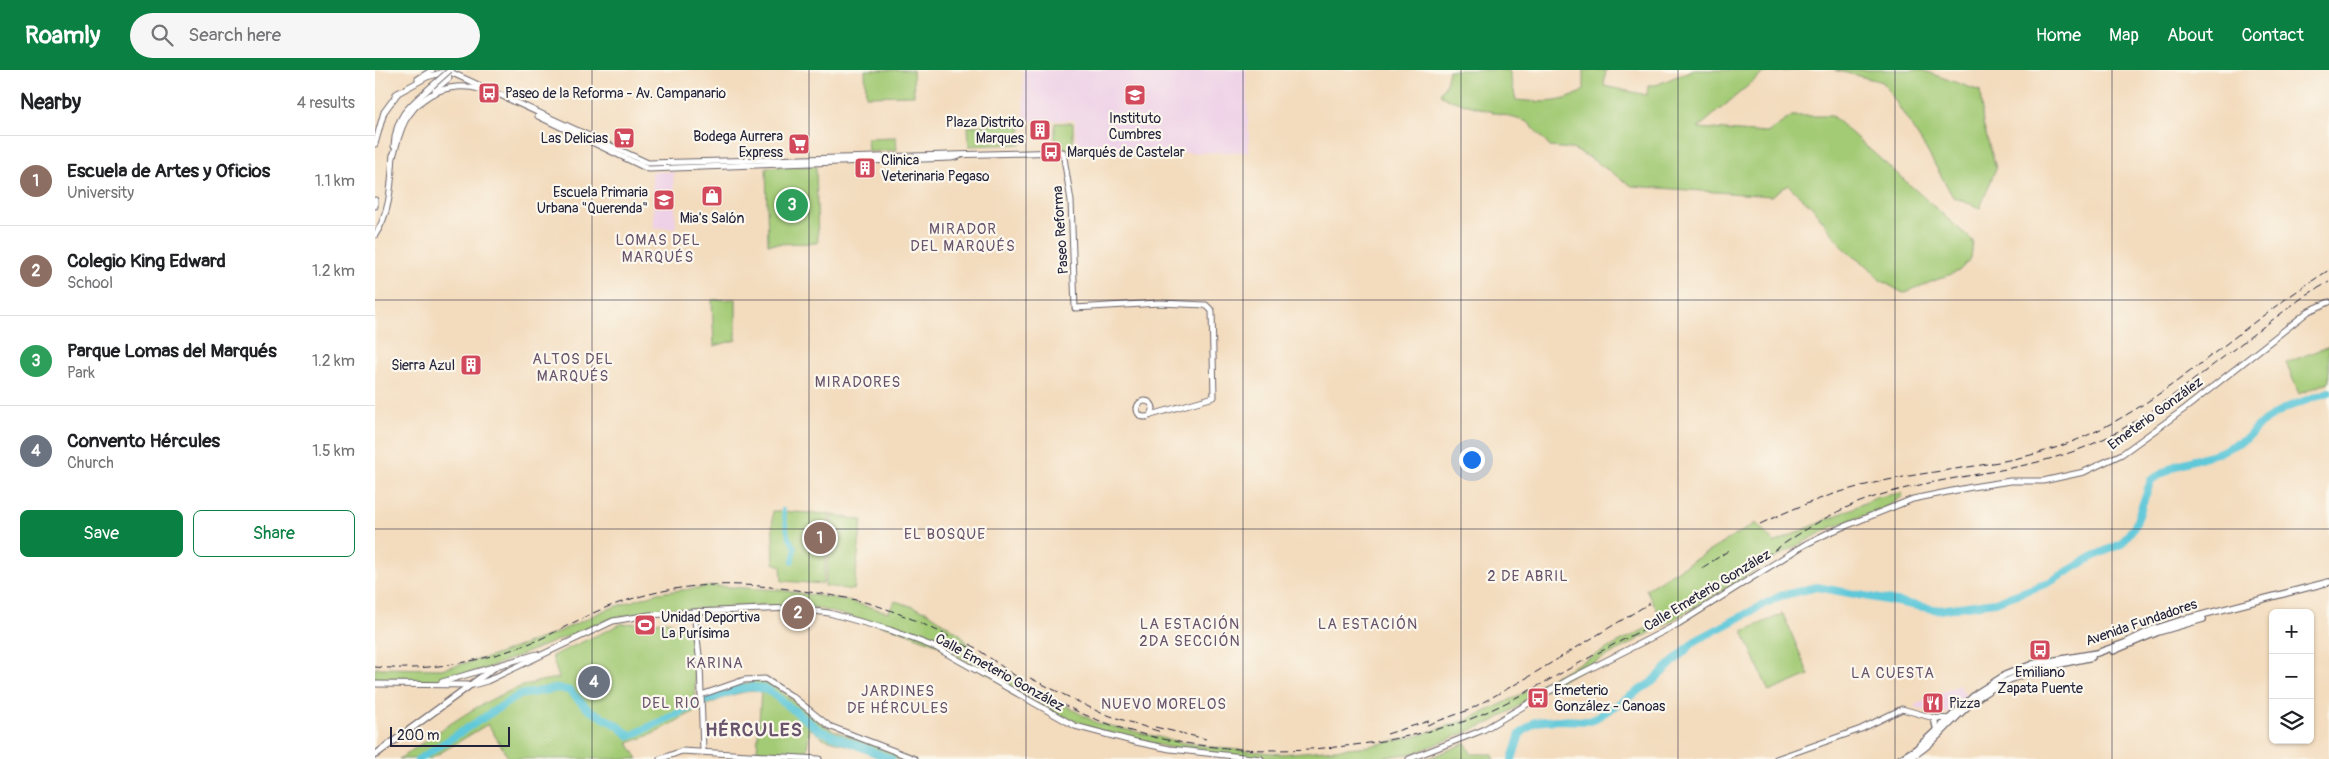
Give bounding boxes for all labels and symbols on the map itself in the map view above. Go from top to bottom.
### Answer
bus stop icon: Paseo de la Reforma - Av. Campanario [477,81,501,105]
school or university icon: Instituto Cumbres [1123,83,1147,107]
place label: Paseo de la Reforma - Av. Campanario [505,85,726,102]
place label: Instituto Cumbres [1109,110,1162,143]
place label: Plaza Distrito Marques [946,114,1025,147]
building icon: Plaza Distrito Marques [1028,118,1052,142]
supermarket icon: Las Delicias [612,126,636,150]
place label: Bodega Aurrera Express [693,128,784,161]
place label: Las Delicias [540,130,609,147]
supermarket icon: Bodega Aurrera Express [787,132,811,156]
bus stop icon: Marqués de Castelar [1039,140,1063,164]
place label: Marqués de Castelar [1067,144,1185,161]
place label: Clinica Veterinaria Pegaso [881,152,990,185]
building icon: Clinica Veterinaria Pegaso [853,156,877,180]
place label: Escuela Primaria Urbana "Querenda" [537,184,648,217]
shop icon: Mia's Salón [700,184,724,208]
street label: Paseo Reforma [1049,185,1072,275]
pin: 3 [776,186,808,224]
school or university icon: Escuela Primaria Urbana "Querenda" [652,188,676,212]
place label: Mia's Salón [680,210,744,227]
district label: MIRADOR DEL MARQUÉS [910,220,1016,256]
district label: LOMAS DEL MARQUÉS [615,231,701,267]
district label: ALTOS DEL MARQUÉS [532,350,614,386]
building icon: Sierra Azul [459,353,483,377]
place label: Sierra Azul [391,357,455,374]
district label: MIRADORES [815,373,901,392]
street label: Emeterio González [2105,373,2206,454]
your location [1459,447,1485,473]
pin: 1 [804,519,836,557]
district label: EL BOSQUE [904,525,986,544]
street label: Calle Emeterio González [1641,546,1774,635]
district label: 2 DE ABRIL [1487,567,1569,586]
pin: 2 [782,594,814,632]
street label: Avenida Fundadores [2083,595,2200,650]
place label: Unidad Deportiva La Purísima [661,609,760,642]
sports icon: Unidad Deportiva La Purísima [633,613,657,637]
district label: LA ESTACIÓN 2DA SECCIÓN [1139,615,1241,651]
district label: LA ESTACIÓN [1318,615,1418,634]
street label: Calle Emeterio González [932,630,1067,715]
bus stop icon: Emiliano Zapata Puente [2028,638,2052,662]
district label: KARINA [686,654,744,673]
pin: 4 [578,663,610,701]
district label: LA CUESTA [1851,664,1935,683]
place label: Emiliano Zapata Puente [1997,664,2083,697]
district label: JARDINES DE HÉRCULES [847,682,949,718]
place label: Emeterio González - Canoas [1554,682,1666,715]
bus stop icon: Emeterio González - Canoas [1526,686,1550,710]
restaurant icon: Pizza [1921,691,1945,715]
district label: DEL RIO [642,694,700,713]
district label: NUEVO MORELOS [1101,695,1227,714]
place label: Pizza [1949,695,1980,712]
district label: HÉRCULES [705,718,803,742]
scale bar [390,724,510,747]

